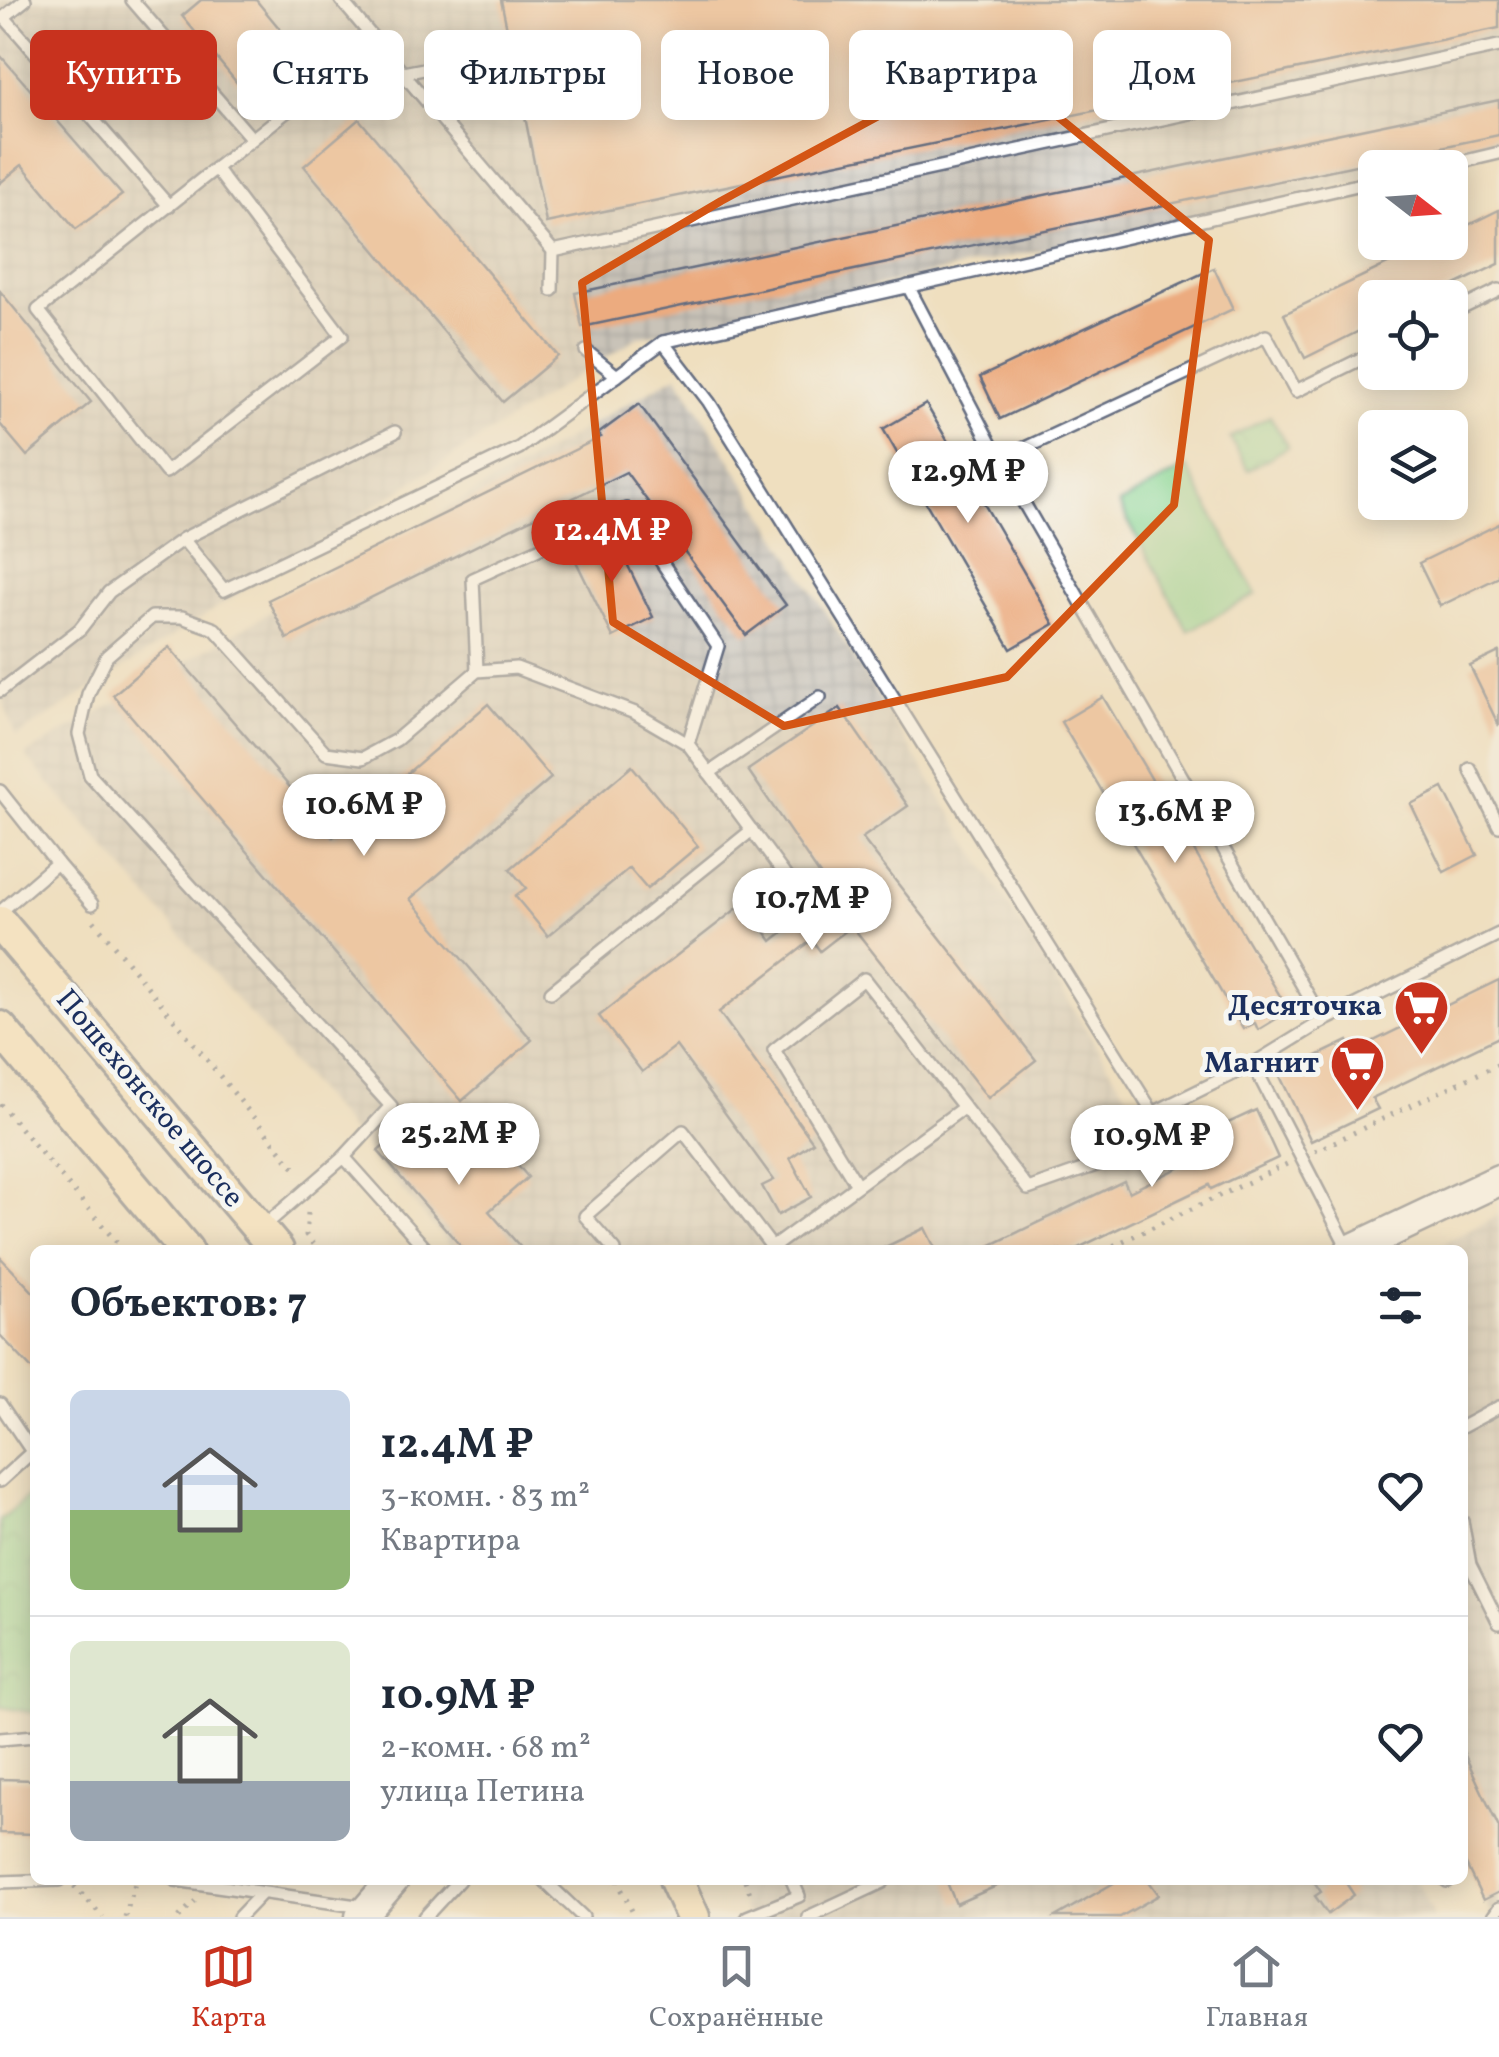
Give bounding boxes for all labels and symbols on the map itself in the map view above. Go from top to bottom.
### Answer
north arrow [1358,150,1468,260]
pin: 12.9M ₽ [876,441,1060,526]
pin: 12.4M ₽ [520,500,704,585]
pin: 10.6M ₽ [272,774,456,859]
pin: 13.6M ₽ [1083,781,1267,866]
pin: 10.7M ₽ [720,868,904,953]
supermarket icon: Десяточка [1391,977,1451,1056]
street label: Пошехонское шоссе [45,981,253,1217]
place label: Десяточка [1228,986,1382,1028]
supermarket icon: Магнит [1328,1034,1388,1113]
place label: Магнит [1204,1043,1319,1085]
pin: 25.2M ₽ [367,1103,551,1188]
pin: 10.9M ₽ [1060,1105,1244,1190]

